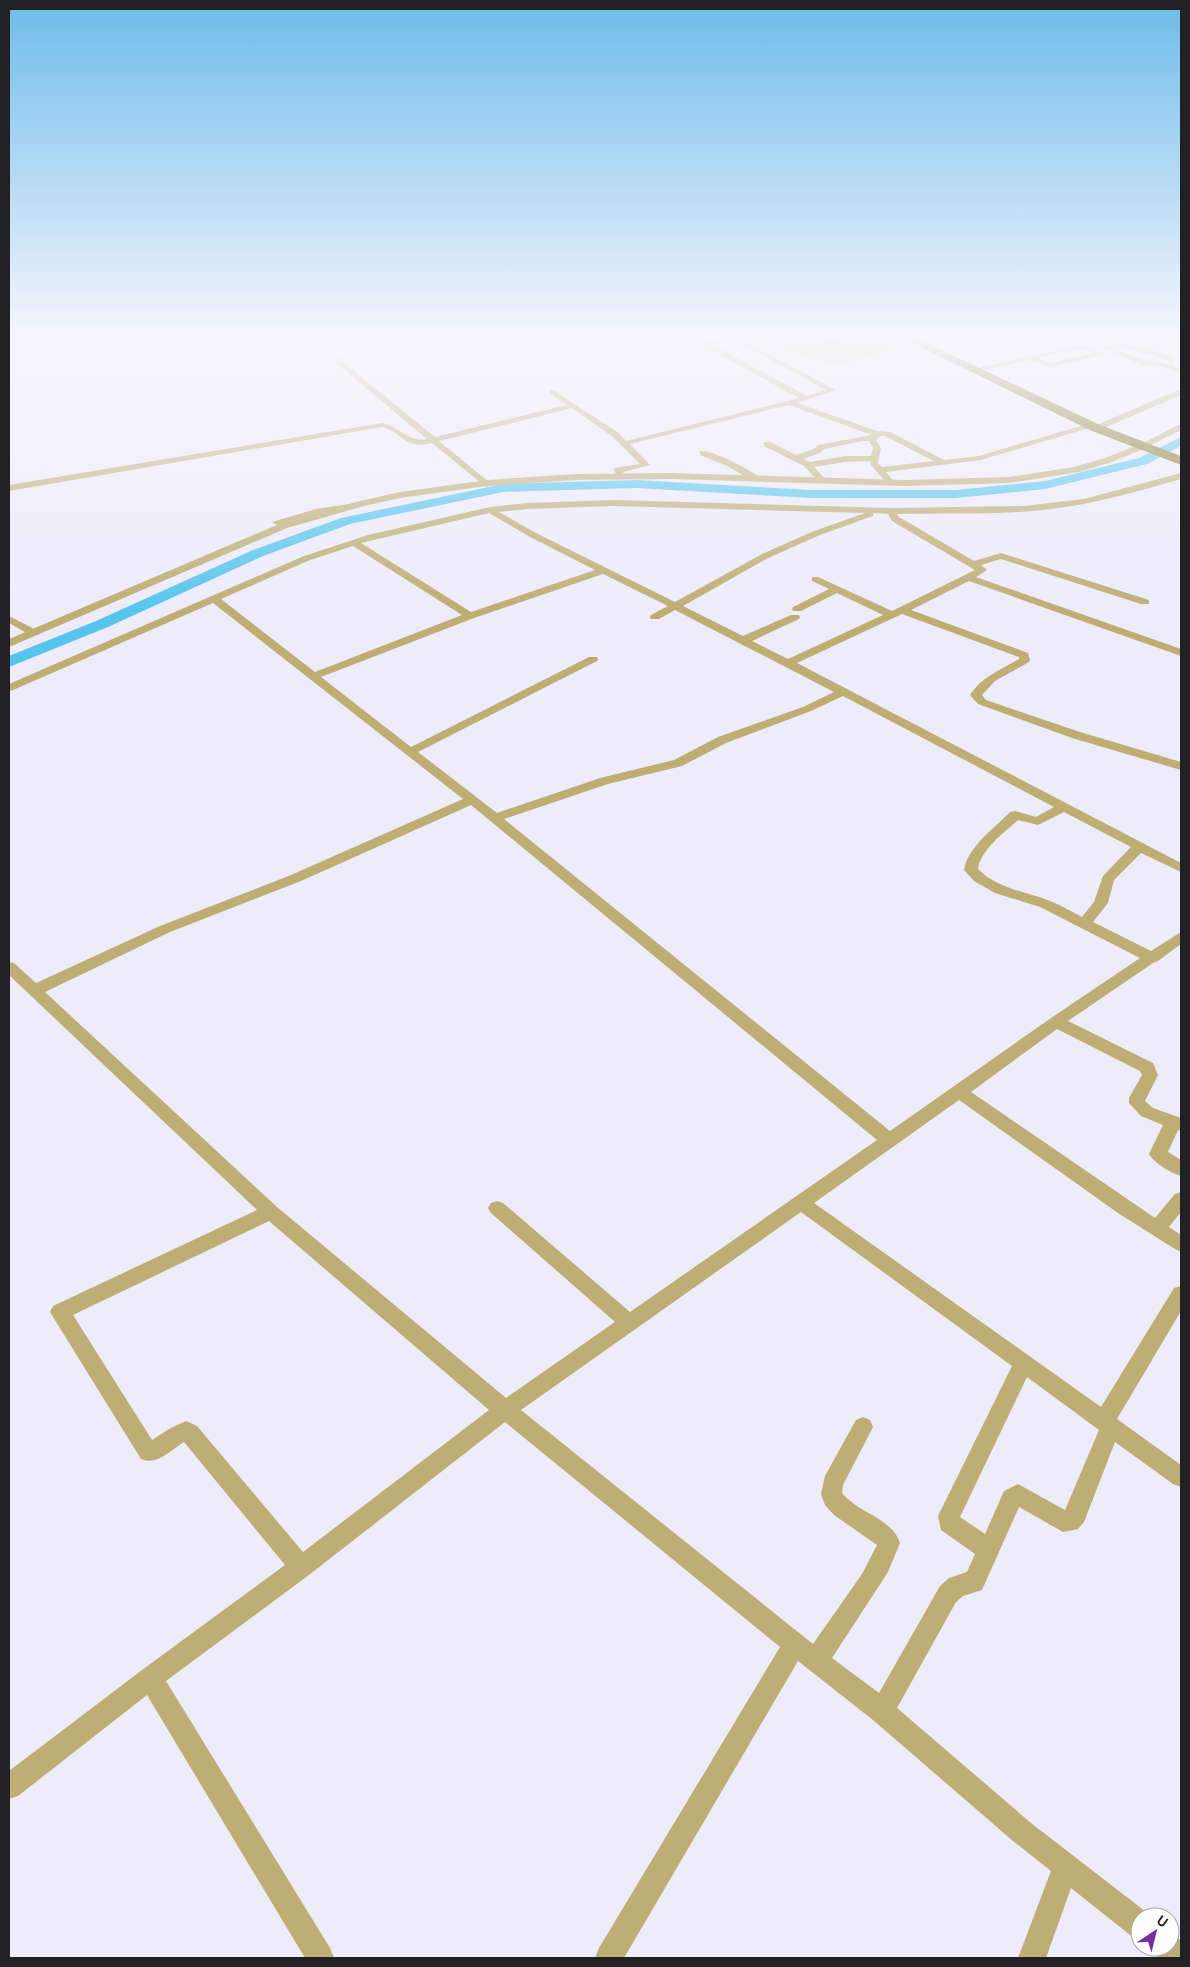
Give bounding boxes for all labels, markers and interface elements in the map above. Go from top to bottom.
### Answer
north arrow [1130,1907,1180,1957]
text: U [1153,1913,1171,1932]

